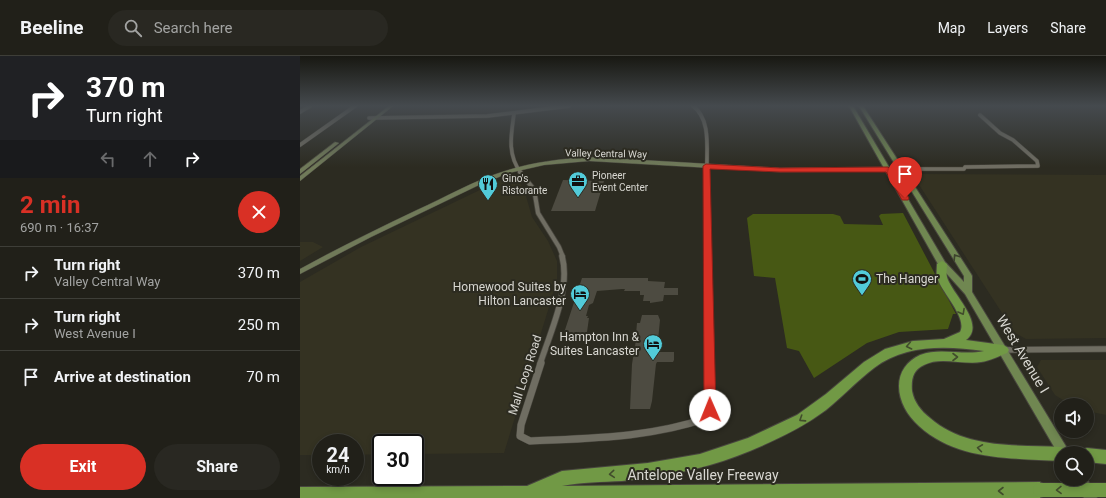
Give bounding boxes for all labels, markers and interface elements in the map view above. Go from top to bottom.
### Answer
search box [108,10,388,46]
text: Beeline [20,16,84,39]
icon: search [122,17,144,39]
text: Search here [154,19,233,37]
text: Map [938,20,965,36]
text: Layers [987,20,1028,36]
text: Share [1050,20,1086,36]
text: 370 m [86,71,165,104]
icon: right [20,72,72,124]
text: Turn right [86,105,163,126]
street label: Valley Central Way [565,147,647,160]
icon: left [97,148,119,170]
icon: ahead [139,148,161,170]
icon: right [181,148,203,170]
pin [888,157,922,198]
icon: arrive [894,163,916,185]
office icon: Pioneer Event Center [567,170,589,198]
place label: Pioneer Event Center [592,170,649,193]
restaurant icon: Gino's Ristorante [477,173,499,201]
place label: Gino's Ristorante [502,173,547,196]
text: 2 min [20,191,80,219]
button: close [238,191,280,233]
text: 690 m · 16:37 [20,220,99,235]
one-way arrow [953,254,961,261]
text: Turn right [54,256,120,274]
icon: right [20,262,42,284]
text: 370 m [238,264,280,282]
sports icon: The Hanger [851,268,873,296]
place label: The Hanger [876,272,938,286]
text: Valley Central Way [54,274,160,289]
place label: Homewood Suites by Hilton Lancaster [453,280,566,308]
hotel icon: Homewood Suites by Hilton Lancaster [569,283,591,311]
text: Turn right [54,308,120,326]
one-way arrow [957,308,965,315]
street label: West Avenue I [993,312,1053,396]
icon: right [20,314,42,336]
text: 250 m [238,316,280,334]
text: West Avenue I [54,326,136,341]
place label: Hampton Inn & Suites Lancaster [550,330,640,358]
street label: Mall Loop Road [505,333,545,417]
hotel icon: Hampton Inn & Suites Lancaster [642,333,664,361]
one-way arrow [905,342,912,350]
one-way arrow [952,353,958,361]
icon: arrive [20,366,42,388]
text: Arrive at destination [54,368,191,386]
text: 70 m [246,368,280,386]
position arrow [689,389,731,431]
map controls [1054,398,1094,486]
button: sound [1054,398,1094,438]
one-way arrow [799,414,806,421]
speed limit sign: 30 [372,434,424,486]
text: 24 [327,443,349,467]
button: Exit [20,444,146,490]
button: Share [154,444,280,490]
one-way arrow [977,444,983,453]
button: search [1054,446,1094,486]
text: km/h [326,464,350,475]
street label: Antelope Valley Freeway [627,467,779,483]
one-way arrow [609,470,615,479]
one-way arrow [1056,486,1062,494]
one-way arrow [998,487,1004,495]

